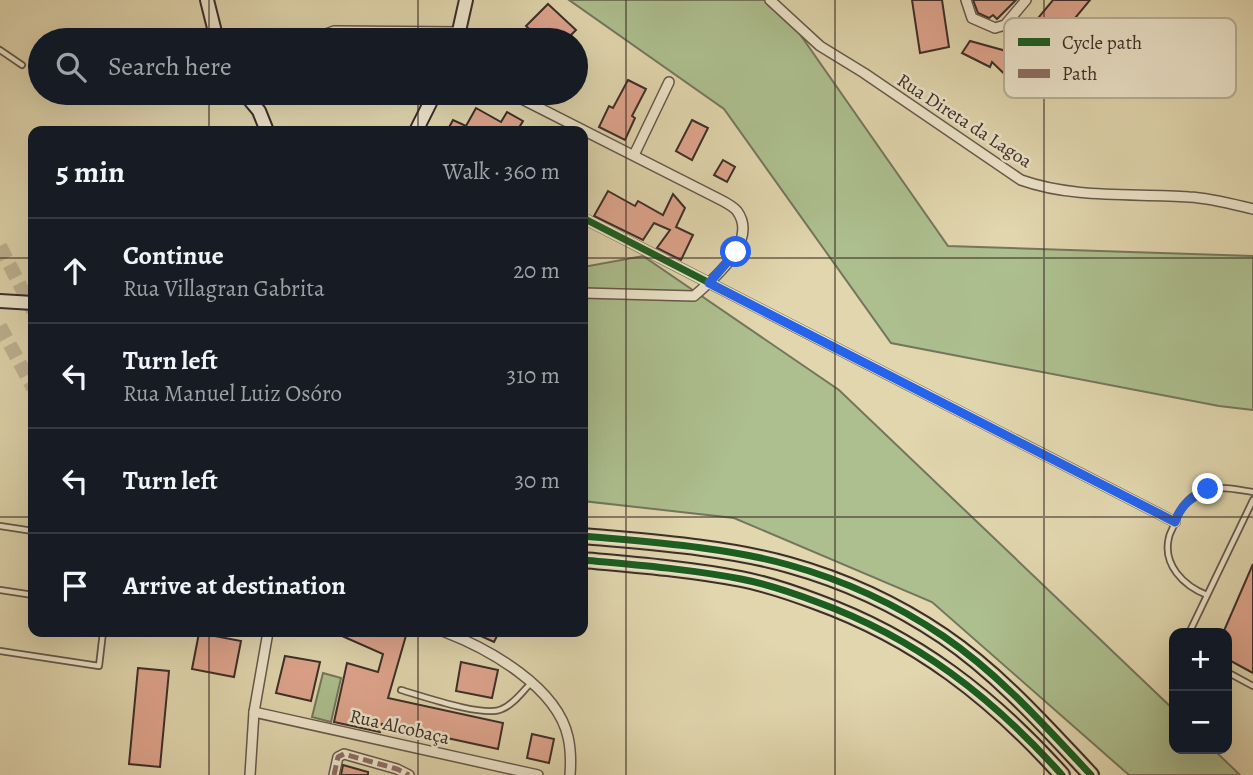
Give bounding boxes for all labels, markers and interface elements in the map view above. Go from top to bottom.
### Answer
legend [1004,18,1236,98]
search box [28,28,588,105]
text: Cycle path [1062,30,1142,56]
icon: search [52,48,90,86]
text: Search here [108,49,232,84]
text: Path [1062,61,1097,87]
street label: Rua Direta da Lagoa [892,67,1037,174]
text: 5 min [56,152,125,192]
text: Walk · 360 m [443,156,560,187]
route start [720,236,751,267]
text: Continue [123,238,224,273]
icon: ahead [56,252,94,290]
text: 20 m [513,255,560,286]
text: Rua Villagran Gabrita [123,273,325,304]
text: Turn left [123,343,218,378]
icon: left [56,357,94,395]
text: 310 m [507,360,560,391]
text: Rua Manuel Luiz Osóro [123,378,342,409]
icon: left [56,462,94,500]
text: Turn left [123,463,218,498]
text: 30 m [514,465,560,496]
route end [1192,473,1223,504]
icon: arrive [56,567,94,605]
text: Arrive at destination [123,568,346,603]
map controls [1169,628,1232,754]
button: + [1169,628,1232,691]
button: − [1169,691,1232,754]
street label: Rua Alcobaça [347,703,452,751]

